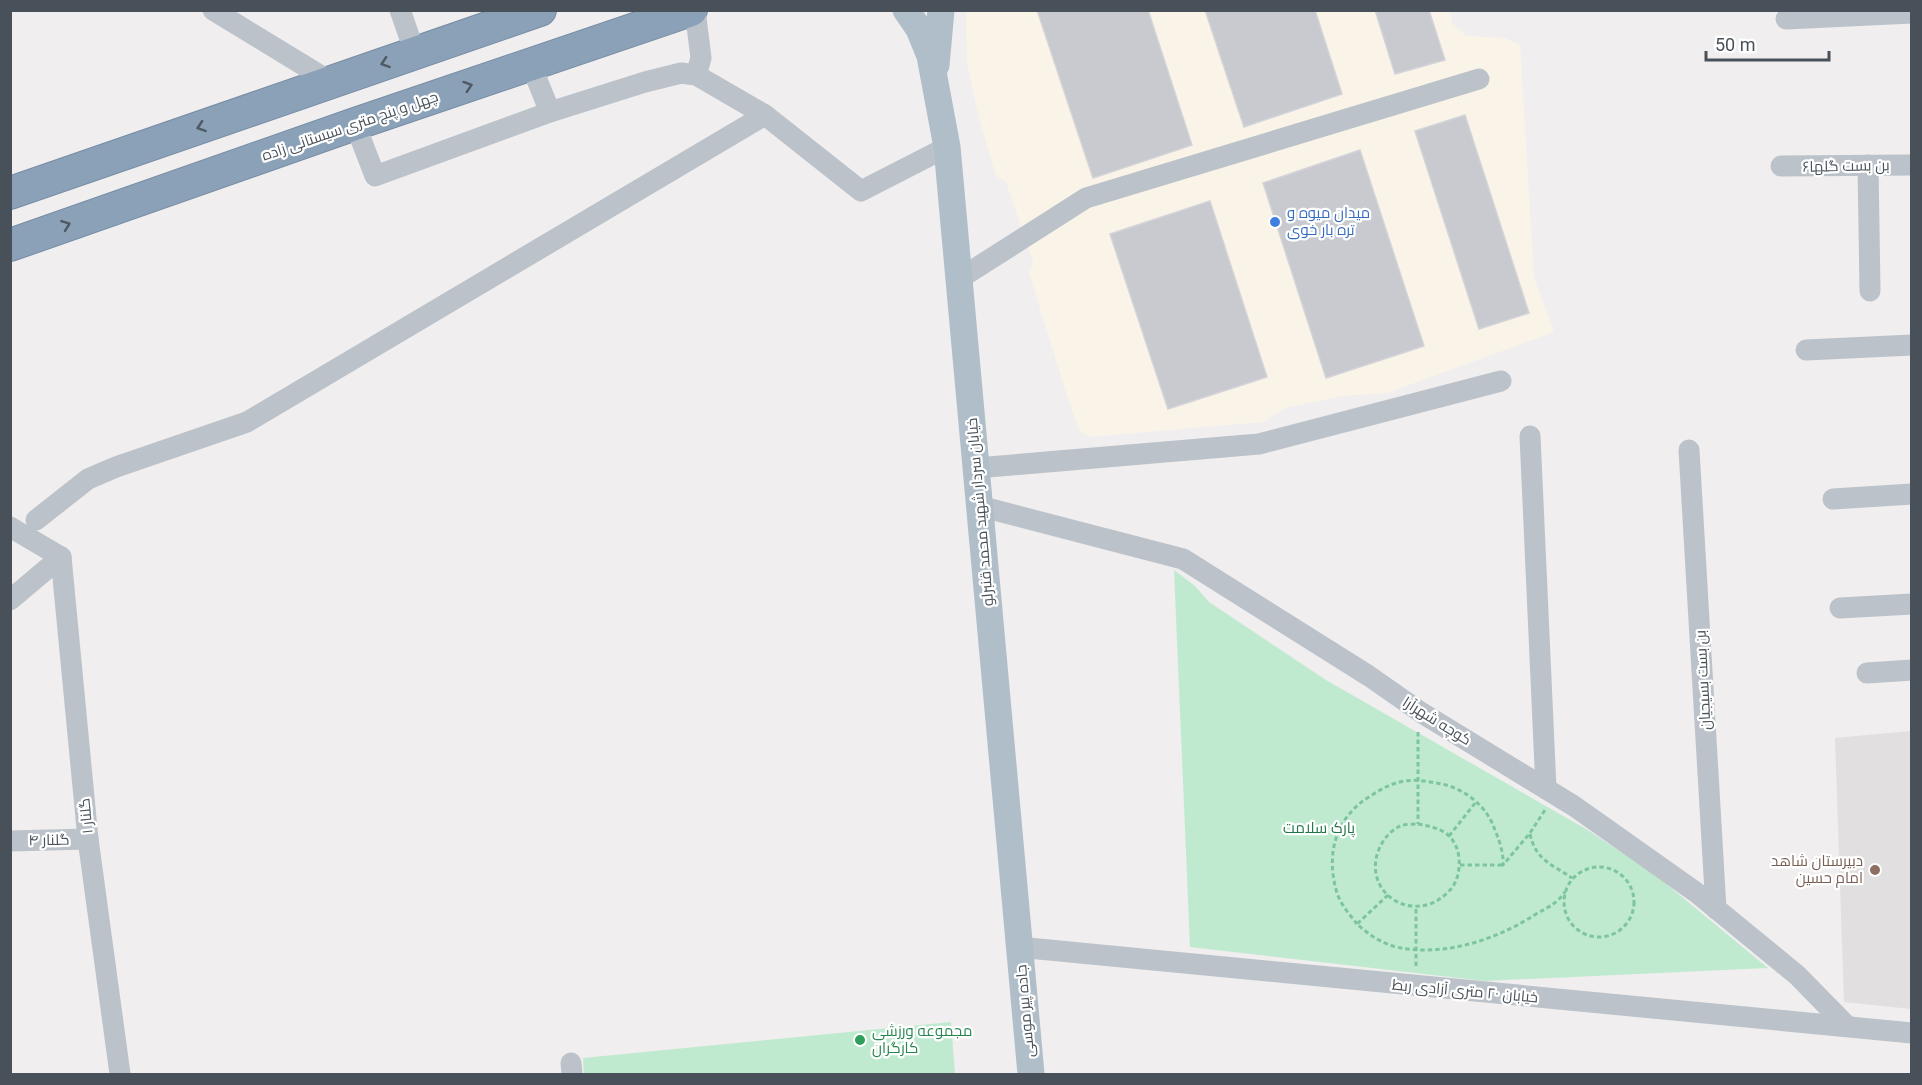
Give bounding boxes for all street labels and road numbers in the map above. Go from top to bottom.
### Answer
street label: چهل و پنج متری سیستانی زاده [260,87,441,167]
street label: بن بست گلها۶ [1802,156,1890,177]
street label: خیابان سردار شهید محمد قنبرلو [963,417,998,607]
street label: بن بست بسیجیان [1691,629,1716,731]
street label: کوچه شهرآرا [1399,693,1475,750]
street label: ۱ گلنار [75,797,97,835]
street label: گلنار ۴ [28,831,70,849]
street label: جاده پیر موسی [1012,964,1039,1058]
street label: خیابان ۲۰ متری آزادی ربط [1391,976,1539,1007]

